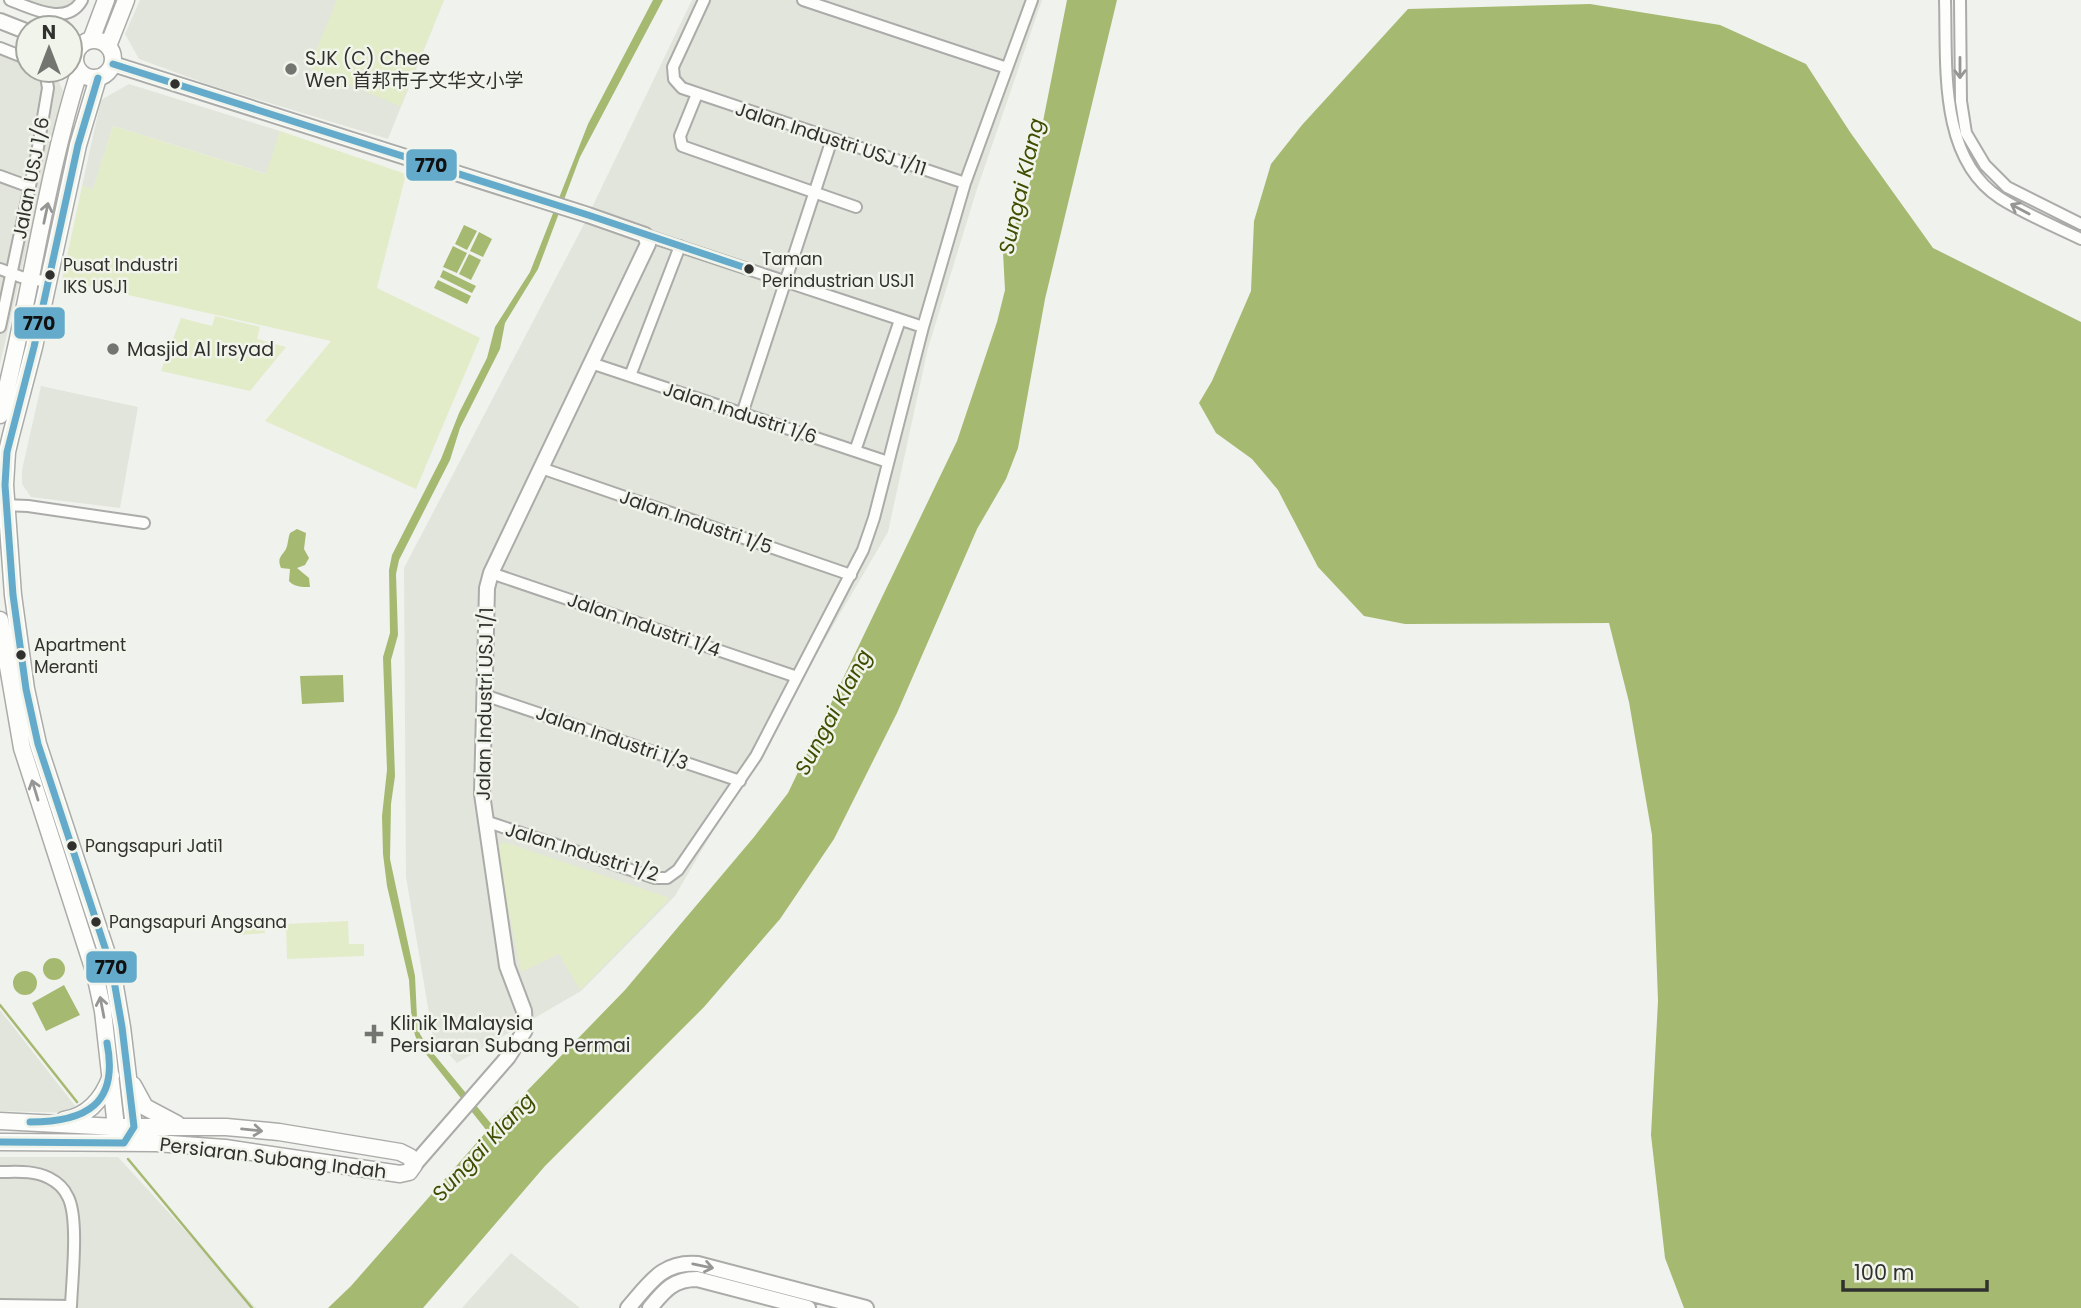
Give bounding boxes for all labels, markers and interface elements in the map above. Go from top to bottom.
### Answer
north arrow [14,14,84,84]
text: N [42,19,56,46]
place label: SJK (C) Chee Wen 首邦市子文华文小学 [305,45,524,94]
one-way arrow [1953,56,1967,79]
marker: SJK (C) Chee Wen 首邦市子文华文小学 [283,61,299,77]
unlabelled marker [168,77,182,91]
street label: Jalan Industri USJ 1/11 [732,95,930,183]
street label: Jalan USJ 1/6 [6,115,56,241]
water label: Sungai Klang [991,115,1051,257]
line badge: 770 [405,148,458,182]
text: 770 [415,152,447,179]
one-way arrow [39,202,53,225]
one-way arrow [2010,202,2031,215]
place label: Taman Perindustrian USJ1 [762,247,915,293]
place label: Pusat Industri IKS USJ1 [63,253,178,299]
marker: Taman Perindustrian USJ1 [742,262,756,276]
marker: Pusat Industri IKS USJ1 [43,268,57,282]
line badge: 770 [13,306,66,340]
text: 770 [23,310,55,337]
place label: Masjid Al Irsyad [127,336,274,363]
marker: Masjid Al Irsyad [105,341,121,357]
street label: Jalan Industri 1/6 [660,375,820,451]
street label: Jalan Industri 1/5 [616,483,776,561]
street label: Jalan Industri 1/4 [564,586,724,664]
street label: Jalan Industri USJ 1/1 [470,607,500,801]
place label: Apartment Meranti [34,633,126,679]
water label: Sungai Klang [788,644,878,780]
marker: Apartment Meranti [14,648,28,662]
street label: Jalan Industri 1/3 [532,699,692,777]
one-way arrow [28,779,40,801]
street label: Jalan Industri 1/2 [502,816,662,888]
place label: Pangsapuri Jati1 [85,834,223,858]
marker: Pangsapuri Jati1 [65,839,79,853]
place label: Pangsapuri Angsana [109,910,287,934]
marker: Pangsapuri Angsana [89,915,103,929]
line badge: 770 [85,950,138,984]
text: 770 [95,954,127,981]
one-way arrow [94,996,108,1019]
place label: Klinik 1Malaysia Persiaran Subang Permai [390,1010,631,1059]
marker: Klinik 1Malaysia Persiaran Subang Permai [364,1024,384,1044]
water label: Sungai Klang [425,1086,541,1208]
one-way arrow [241,1124,263,1137]
street label: Persiaran Subang Indah [158,1131,388,1185]
scale bar [1843,1248,1986,1292]
text: 100 m [1854,1258,1914,1287]
one-way arrow [691,1260,714,1274]

